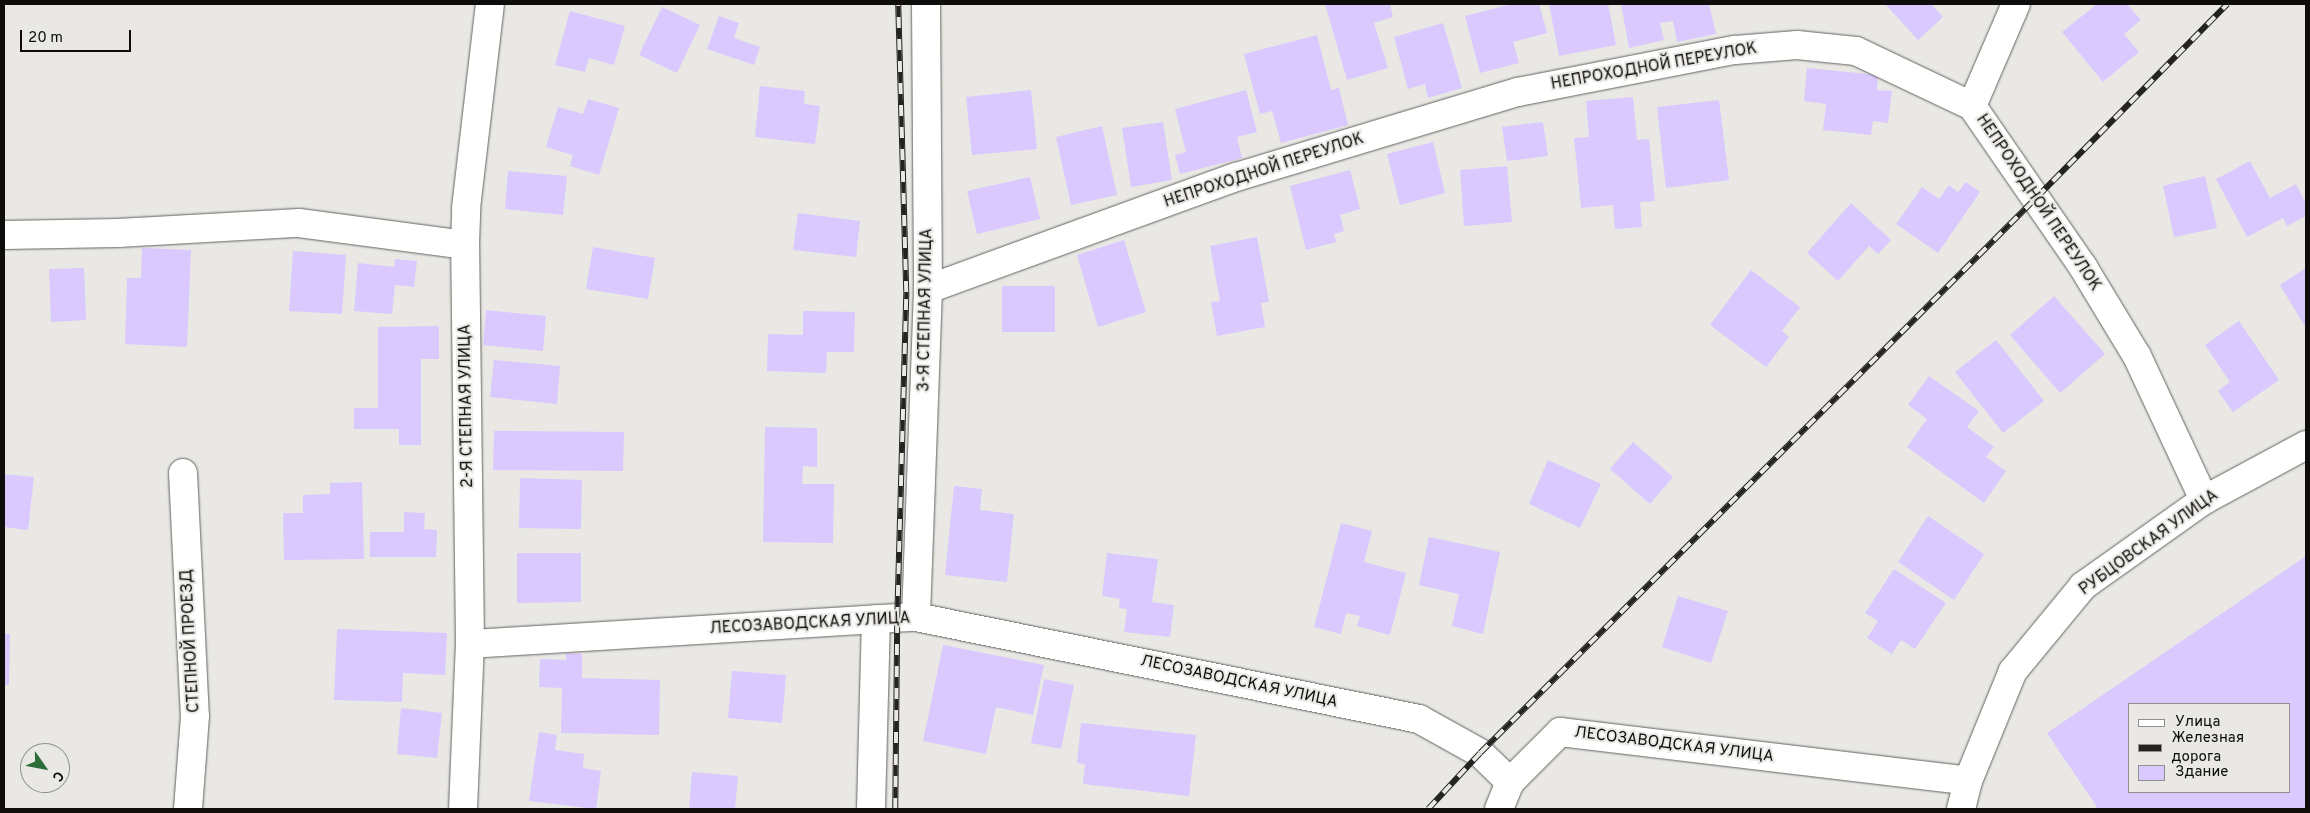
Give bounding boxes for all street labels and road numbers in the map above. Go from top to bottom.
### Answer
street label: НЕПРОХОДНОЙ ПЕРЕУЛОК [1549,39,1759,95]
street label: НЕПРОХОДНОЙ ПЕРЕУЛОК [1972,111,2104,295]
street label: НЕПРОХОДНОЙ ПЕРЕУЛОК [1162,130,1366,212]
street label: 3-Я СТЕПНАЯ УЛИЦА [915,228,937,392]
street label: 2-Я СТЕПНАЯ УЛИЦА [456,324,478,488]
street label: РУБЦОВСКАЯ УЛИЦА [2076,486,2222,600]
street label: СТЕПНОЙ ПРОЕЗД [178,569,204,713]
street label: ЛЕСОЗАВОДСКАЯ УЛИЦА [709,609,911,639]
street label: ЛЕСОЗАВОДСКАЯ УЛИЦА [1139,652,1339,712]
street label: ЛЕСОЗАВОДСКАЯ УЛИЦА [1573,723,1775,767]

